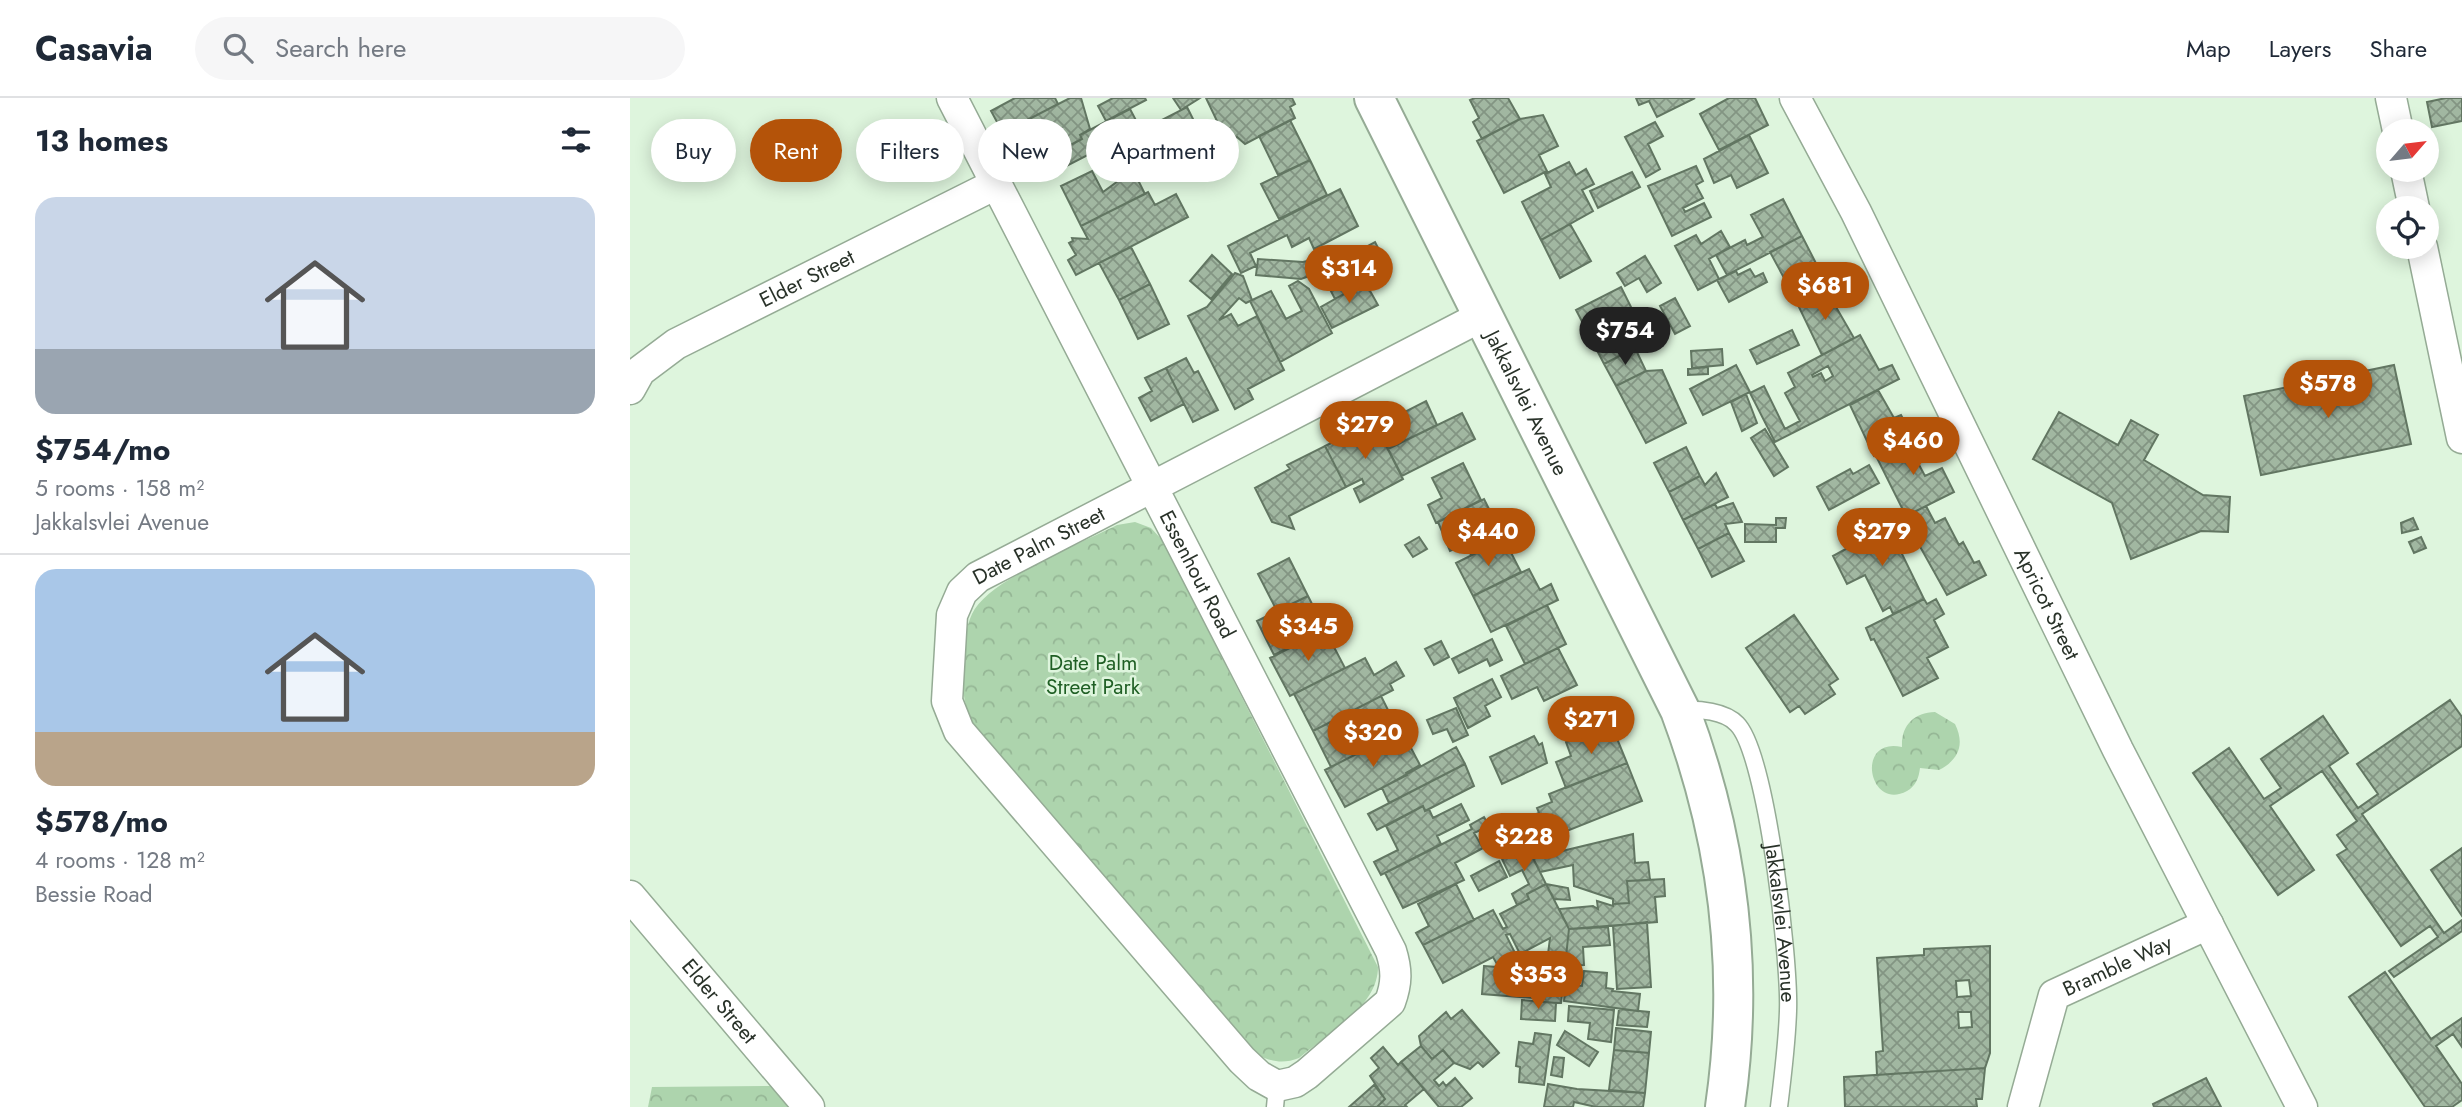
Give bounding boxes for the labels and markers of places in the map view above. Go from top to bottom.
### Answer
pin: $314 [1308,246,1390,305]
pin: $681 [1784,262,1866,322]
pin: $754 [1584,308,1666,367]
pin: $578 [2287,360,2369,420]
pin: $279 [1324,402,1406,461]
pin: $460 [1872,418,1954,477]
pin: $440 [1447,508,1529,568]
pin: $279 [1841,508,1923,568]
pin: $345 [1267,603,1349,663]
pin: $271 [1550,696,1632,756]
pin: $320 [1332,710,1414,769]
pin: $228 [1483,814,1565,873]
pin: $353 [1497,951,1579,1011]

